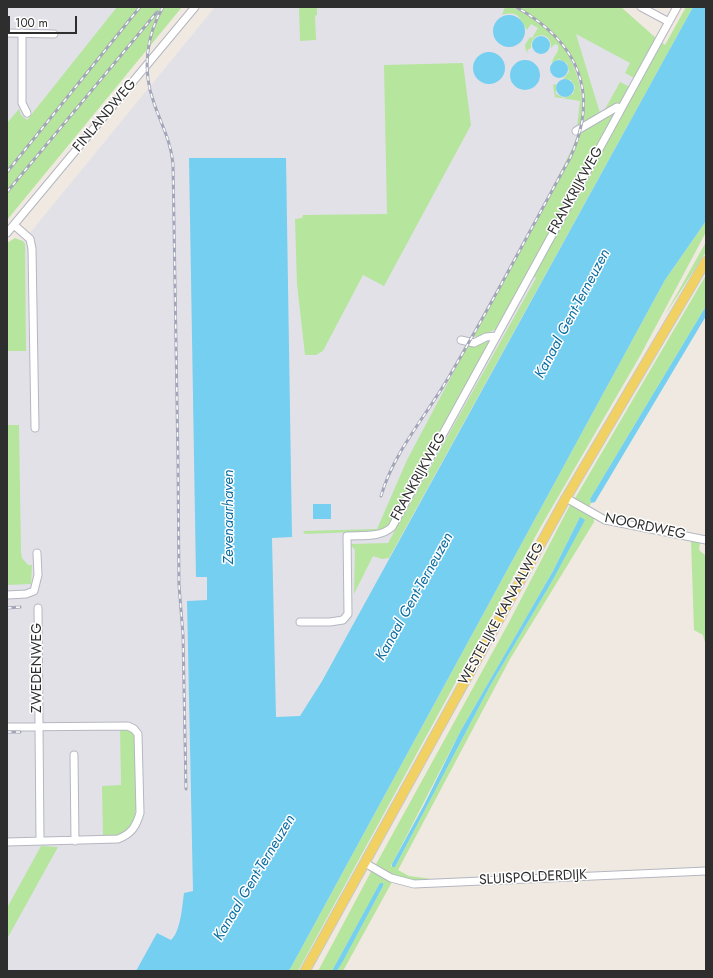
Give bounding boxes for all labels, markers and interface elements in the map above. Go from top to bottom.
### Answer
scale bar [10,8,79,34]
text: 100 m [15,14,48,32]
street label: FINLANDWEG [70,76,140,156]
street label: FRANKRIJKWEG [545,144,607,238]
water label: Kanaal Gent-Terneuzen [531,246,615,382]
street label: FRANKRIJKWEG [388,430,450,524]
water label: Zevenaarhaven [220,470,238,564]
street label: NOORDWEG [603,510,687,544]
water label: Kanaal Gent-Terneuzen [372,530,458,664]
street label: WESTELIJKE KANAALWEG [456,540,548,688]
street label: ZWEDENWEG [30,623,46,713]
water label: Kanaal Gent-Terneuzen [210,812,300,944]
street label: SLUISPOLDERDIJK [479,867,587,889]

